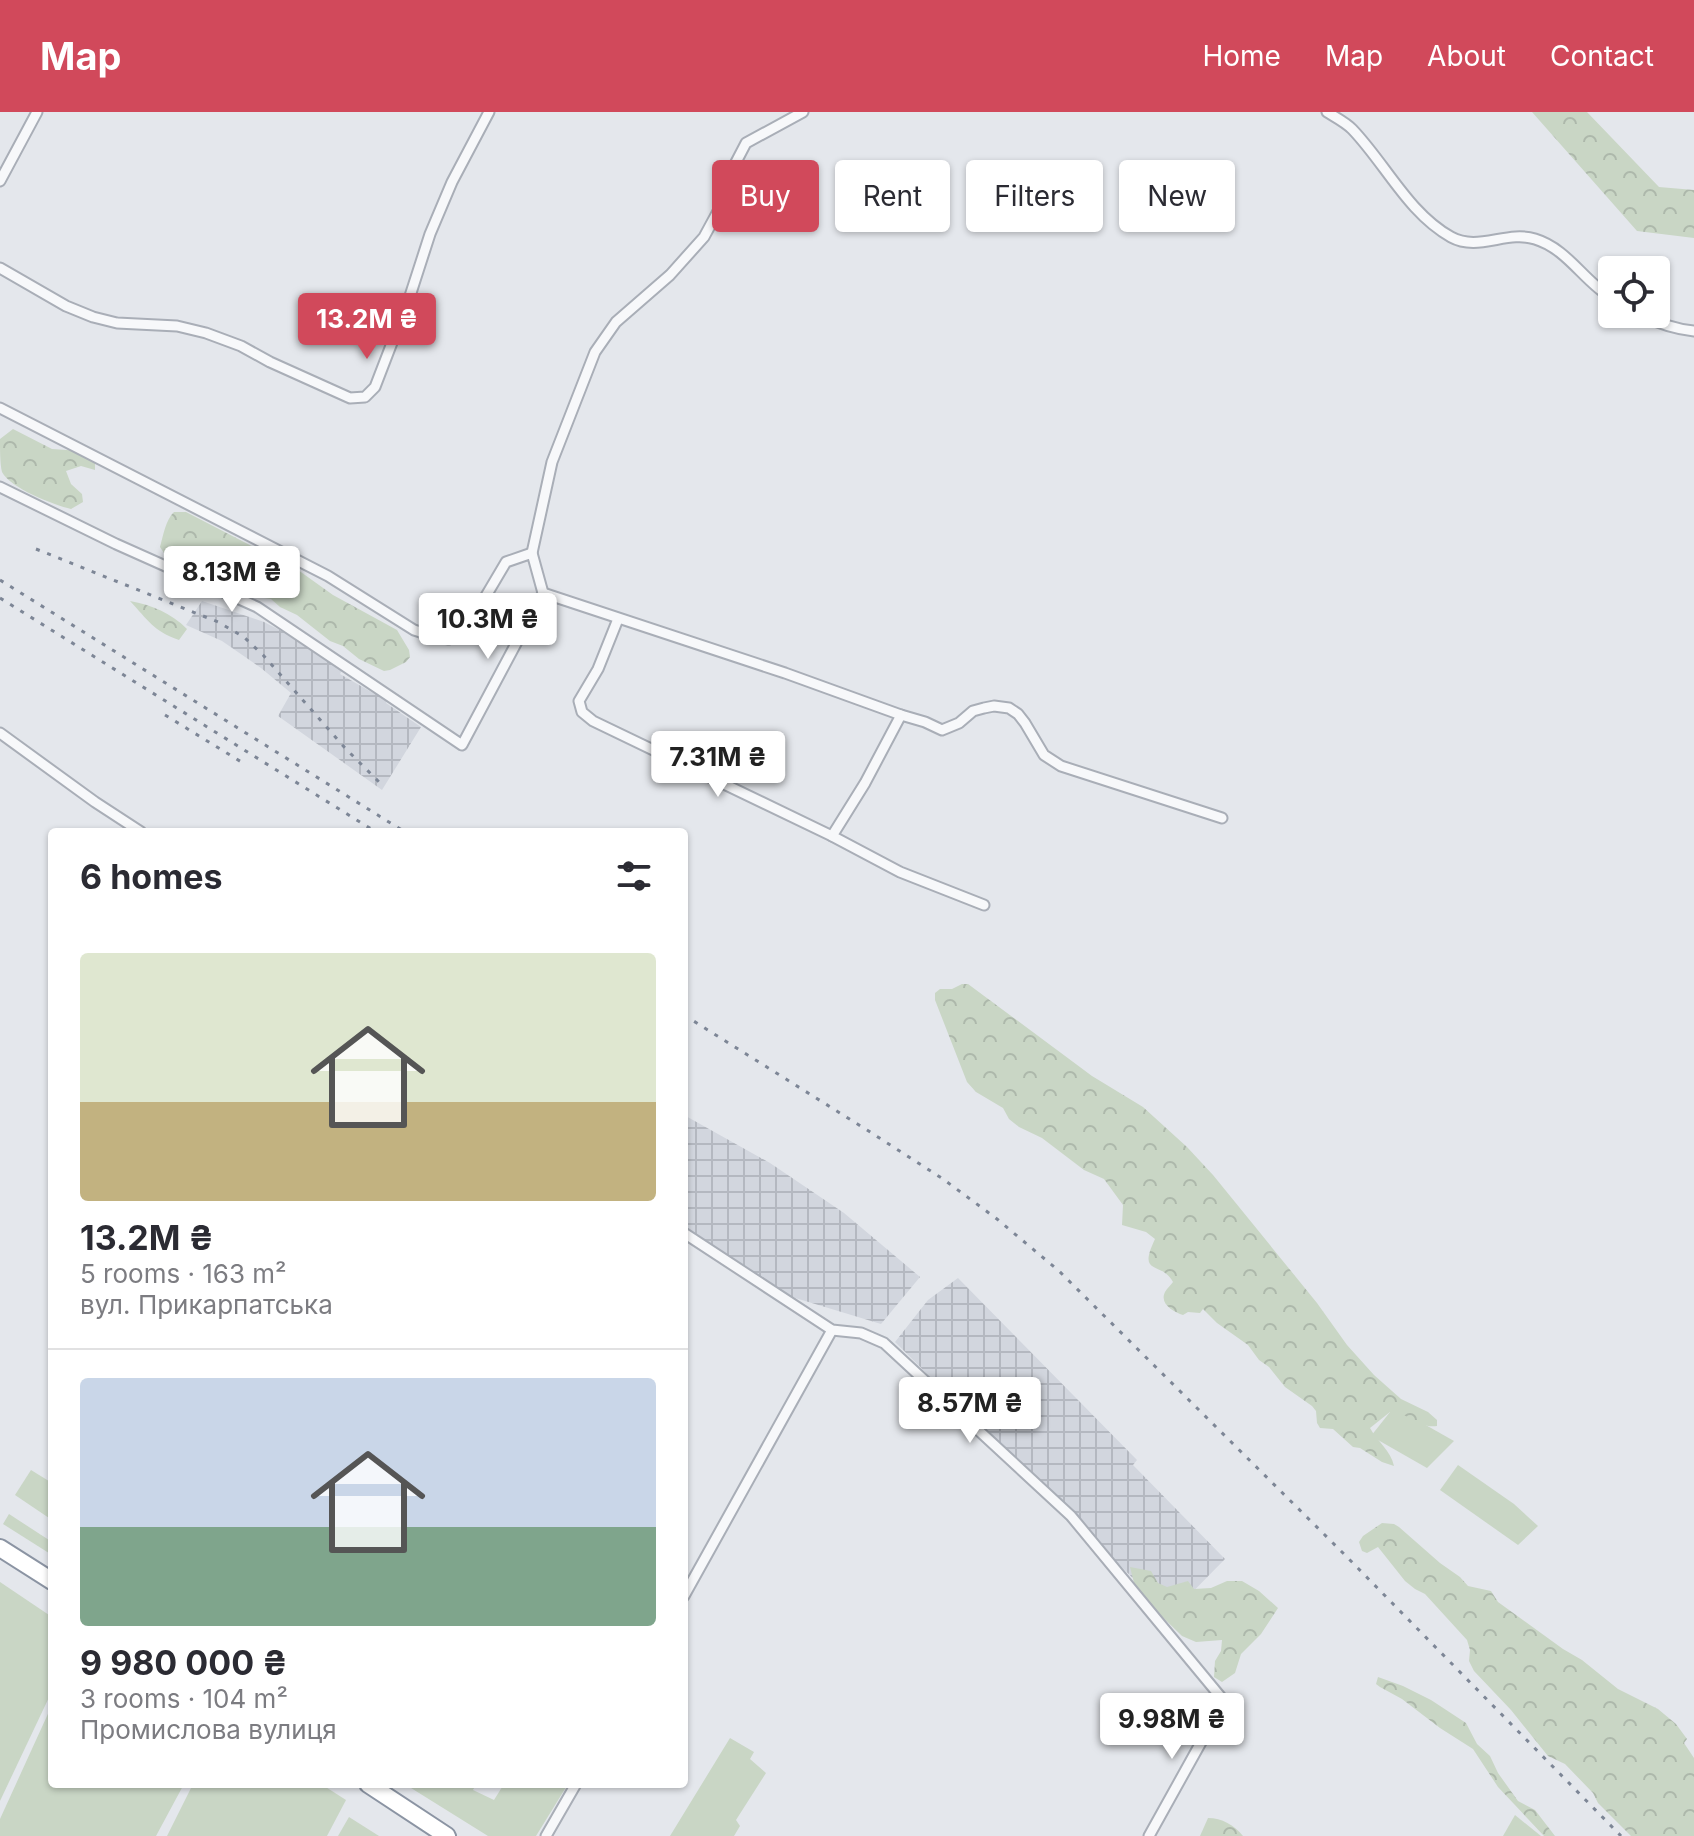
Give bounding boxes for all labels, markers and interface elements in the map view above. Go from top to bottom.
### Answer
text: Map [40,33,121,79]
text: Home [1202,39,1281,73]
text: Map [1325,39,1383,73]
text: About [1427,39,1506,73]
text: Contact [1550,39,1654,73]
chip: Buy [712,160,819,232]
chip: Rent [835,160,950,232]
chip: Filters [966,160,1103,232]
chip: New [1119,160,1235,232]
map controls [1598,256,1670,328]
button: locate [1598,256,1670,328]
pin: 13.2M ₴ [293,293,441,361]
text: 13.2M ₴ [316,303,418,334]
pin: 8.13M ₴ [158,546,306,614]
text: 8.13M ₴ [182,556,282,587]
pin: 10.3M ₴ [414,593,562,661]
text: 10.3M ₴ [437,603,539,634]
pin: 7.31M ₴ [644,731,792,799]
text: 7.31M ₴ [669,741,767,772]
icon: filters [612,854,656,898]
text: 6 homes [80,856,222,897]
icon: home [296,1005,440,1149]
text: 13.2M ₴ [80,1217,214,1258]
text: 5 rooms · 163 m² [80,1258,287,1289]
text: вул. Прикарпатська [80,1289,333,1320]
pin: 8.57M ₴ [896,1377,1044,1445]
text: 8.57M ₴ [917,1387,1023,1418]
icon: home [296,1430,440,1574]
text: 9 980 000 ₴ [80,1642,287,1683]
text: 3 rooms · 104 m² [80,1683,288,1714]
pin: 9.98M ₴ [1098,1693,1246,1761]
text: 9.98M ₴ [1118,1703,1226,1734]
text: Промислова вулиця [80,1714,337,1745]

